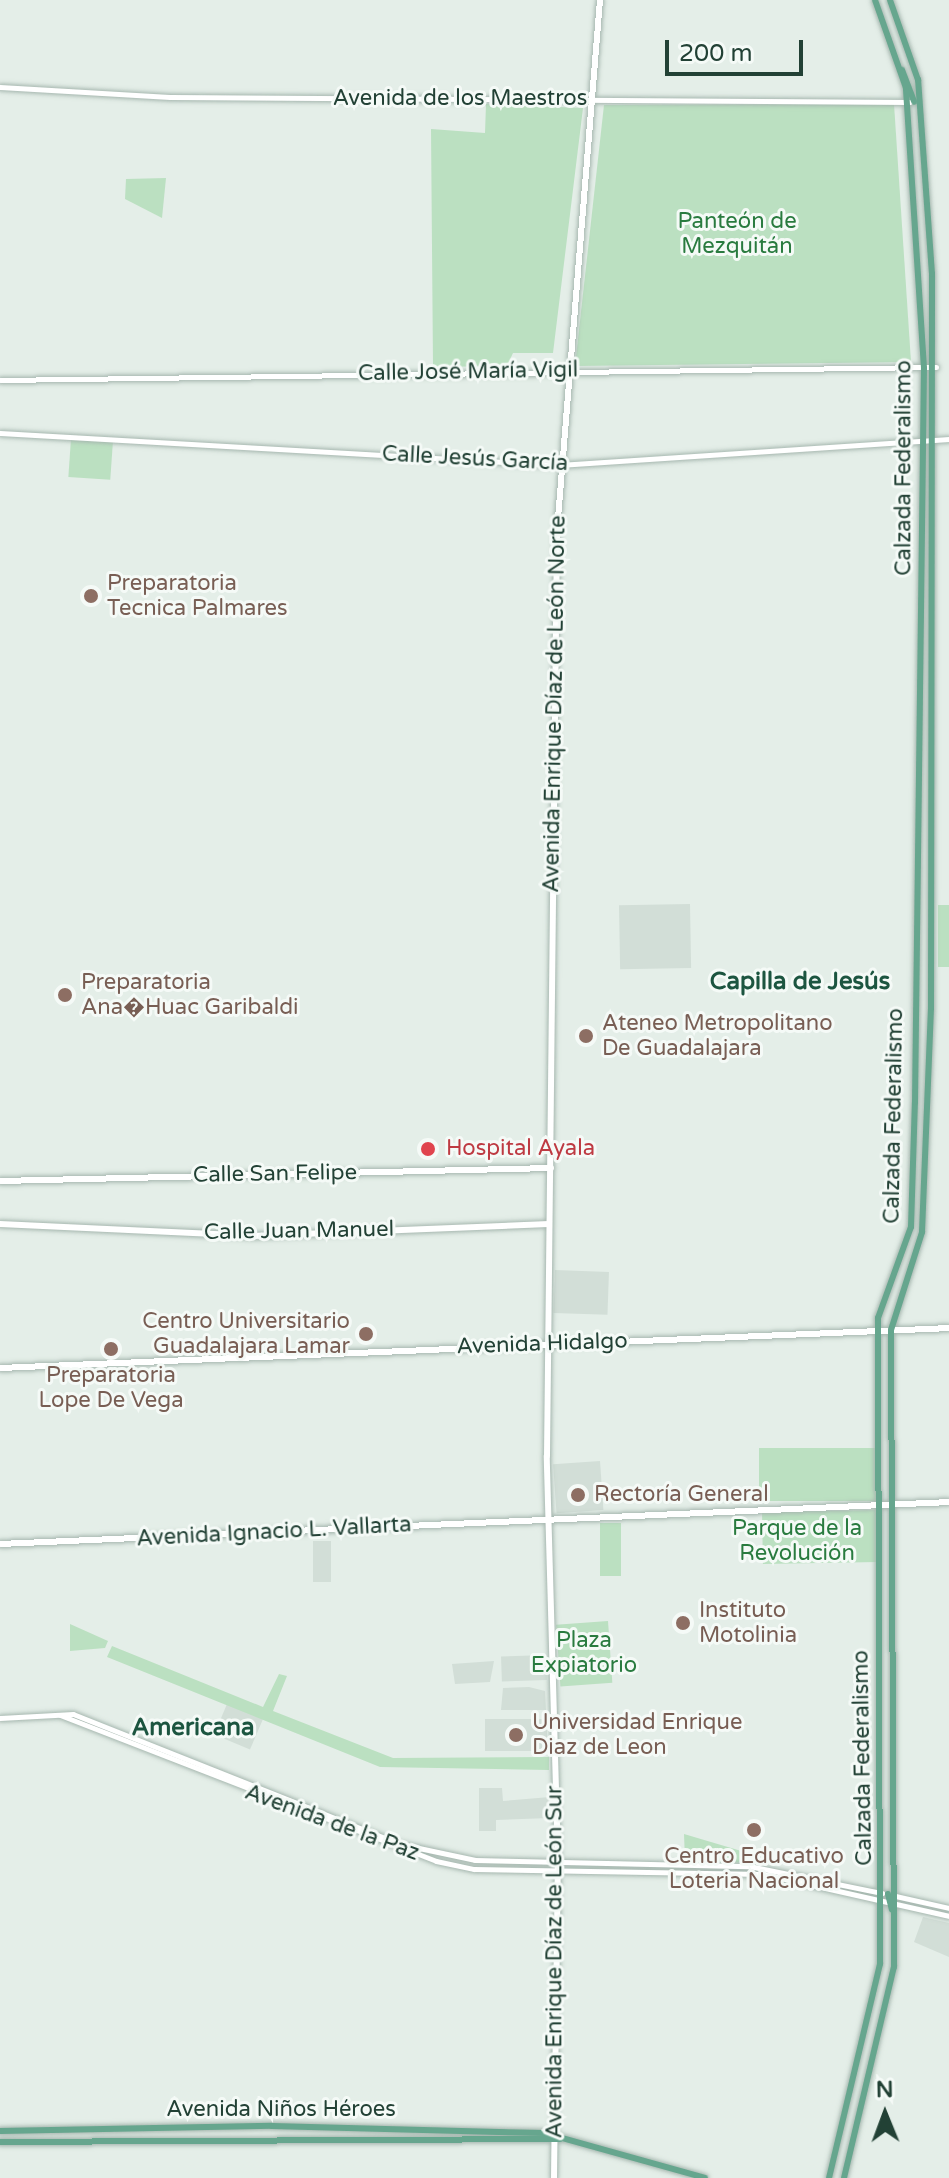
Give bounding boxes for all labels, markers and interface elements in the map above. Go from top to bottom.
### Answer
scale bar [669,24,807,74]
text: 200 m [679,39,753,68]
street label: Avenida de los Maestros [333,86,587,112]
park label: Panteón de Mezquitán [677,208,797,260]
street label: Calle José María Vigil [358,357,578,387]
street label: Calzada Federalismo [891,360,917,576]
street label: Calle Jesús García [381,441,569,477]
street label: Avenida Enrique Díaz de León Norte [539,515,571,893]
place label: Preparatoria Tecnica Palmares [107,570,288,622]
marker: Preparatoria Tecnica Palmares [82,587,100,605]
district label: Capilla de Jesús [710,968,890,996]
place label: Preparatoria Ana�Huac Garibaldi [81,969,299,1020]
marker: Preparatoria Ana�Huac Garibaldi [56,986,74,1004]
street label: Calzada Federalismo [879,1008,909,1224]
place label: Ateneo Metropolitano De Guadalajara [602,1010,833,1062]
marker: Ateneo Metropolitano De Guadalajara [577,1027,595,1045]
place label: Hospital Ayala [446,1136,595,1162]
marker: Hospital Ayala [417,1138,439,1160]
street label: Calle San Felipe [193,1159,357,1189]
street label: Calle Juan Manuel [204,1216,394,1246]
place label: Centro Universitario Guadalajara Lamar [142,1308,350,1360]
marker: Centro Universitario Guadalajara Lamar [357,1325,375,1343]
street label: Avenida Hidalgo [456,1328,628,1360]
marker: Preparatoria Lope De Vega [102,1340,120,1358]
place label: Preparatoria Lope De Vega [38,1362,184,1414]
place label: Rectoría General [594,1482,769,1508]
marker: Rectoría General [569,1486,587,1504]
street label: Avenida Ignacio L. Vallarta [136,1512,412,1552]
park label: Parque de la Revolución [732,1515,862,1566]
place label: Instituto Motolinia [699,1597,797,1648]
marker: Instituto Motolinia [674,1614,692,1632]
park label: Plaza Expiatorio [531,1627,637,1678]
street label: Calzada Federalismo [848,1650,878,1866]
place label: Universidad Enrique Diaz de Leon [532,1709,742,1760]
district label: Americana [132,1714,254,1742]
marker: Universidad Enrique Diaz de Leon [507,1726,525,1744]
street label: Avenida de la Paz [241,1779,423,1867]
street label: Avenida Enrique Díaz de León Sur [542,1786,568,2138]
marker: Centro Educativo Loteria Nacional [745,1821,763,1839]
place label: Centro Educativo Loteria Nacional [664,1843,844,1894]
north arrow [845,2074,925,2154]
text: N [876,2077,894,2103]
street label: Avenida Niños Héroes [166,2097,396,2123]

